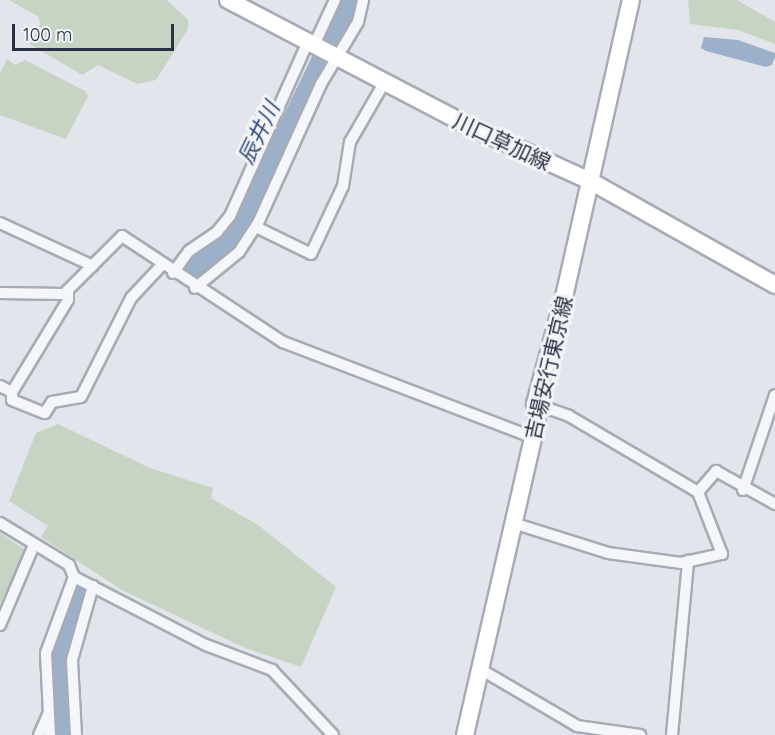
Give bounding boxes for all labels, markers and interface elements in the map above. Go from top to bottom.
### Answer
scale bar [15,12,177,50]
text: 100 m [23,23,72,46]
water label: 辰井川 [233,98,285,168]
street label: 川口草加線 [449,107,555,175]
street label: 吉場安行東京線 [519,294,577,442]

